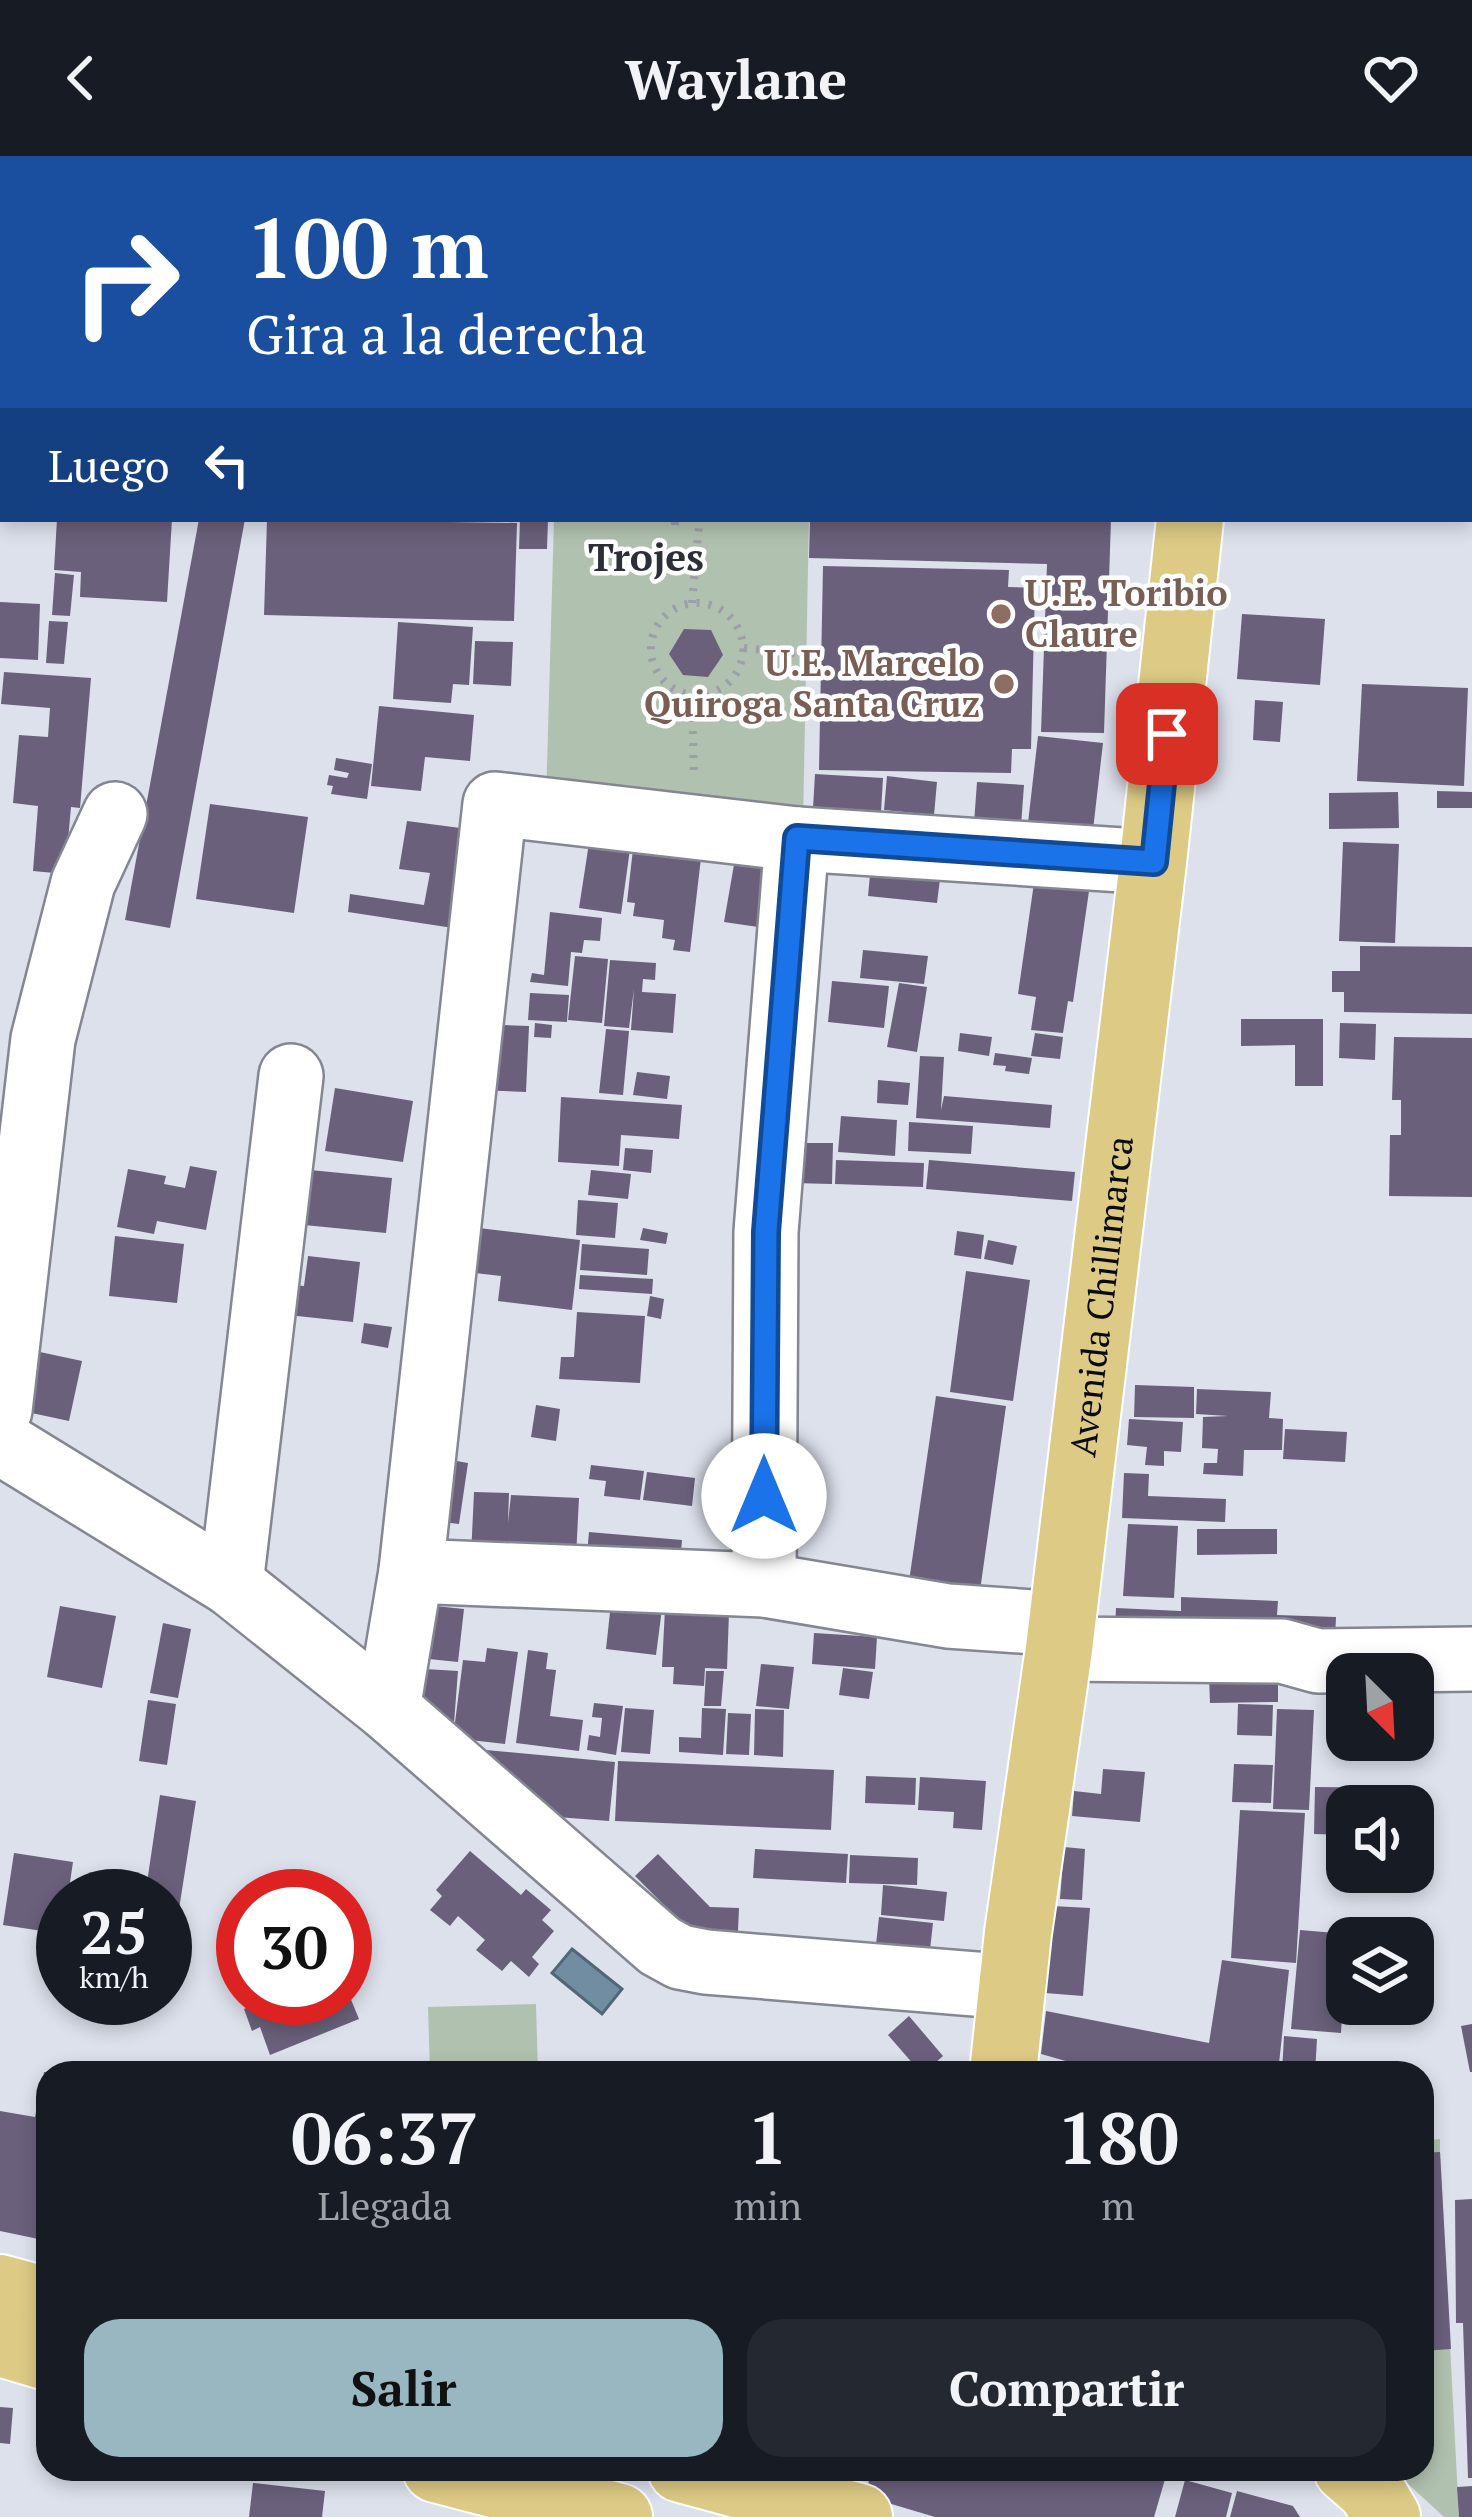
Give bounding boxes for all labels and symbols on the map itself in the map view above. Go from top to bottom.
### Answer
district label: Trojes [588,530,704,582]
place label: U.E. Toribio Claure [1025,569,1228,657]
marker: U.E. Toribio Claure [988,601,1014,627]
place label: U.E. Marcelo Quiroga Santa Cruz [644,639,980,727]
marker: U.E. Marcelo Quiroga Santa Cruz [991,671,1017,697]
pin [1116,683,1218,785]
street label: Avenida Chillimarca [1058,1133,1143,1459]
position arrow [701,1433,827,1559]
north arrow [1326,1653,1434,1761]
speed limit sign: 30 [216,1869,372,2025]

